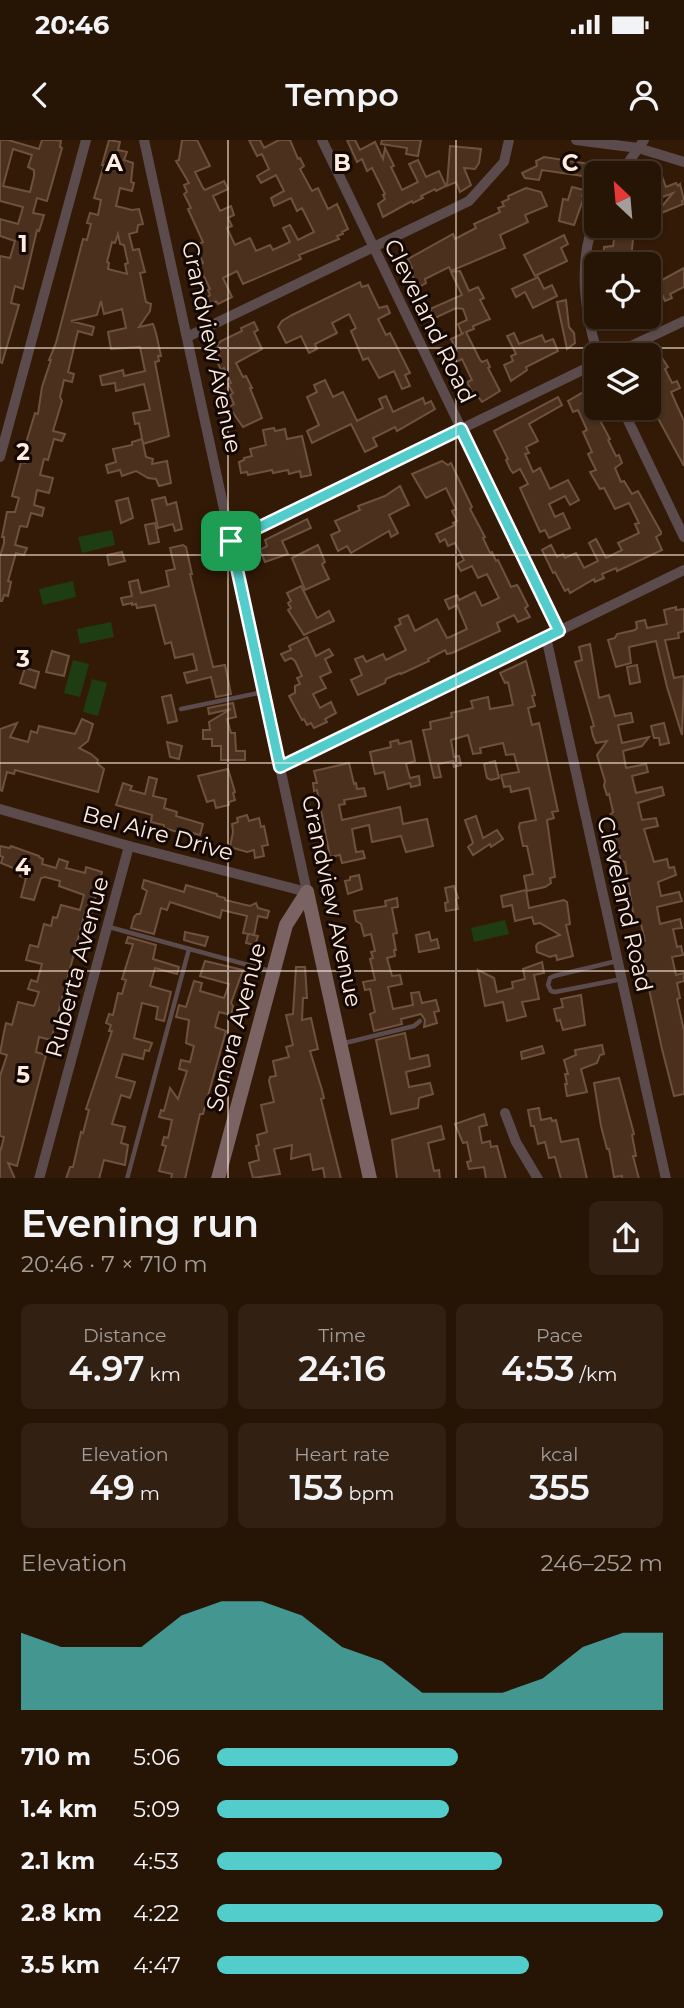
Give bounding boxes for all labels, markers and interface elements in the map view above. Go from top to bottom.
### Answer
text: 20:46 [35,9,109,41]
text: Tempo [285,75,399,114]
icon: back [21,76,59,114]
icon: person [625,76,663,114]
text: A [104,149,123,177]
text: B [333,149,351,177]
text: C [562,149,579,177]
north arrow [584,161,662,238]
map controls [584,161,661,420]
text: 1 [18,230,28,258]
street label: Cleveland Road [378,234,482,408]
street label: Grandview Avenue [176,238,248,456]
button: locate [584,252,661,329]
button: layers [584,343,661,420]
text: 2 [16,438,30,466]
pin [201,511,261,571]
icon: arrive [212,522,250,560]
text: 3 [15,645,30,673]
street label: Grandview Avenue [296,792,368,1010]
street label: Bel Aire Drive [79,799,237,867]
street label: Cleveland Road [591,814,659,994]
text: 4 [15,853,31,881]
street label: Ruberta Avenue [39,873,115,1061]
street label: Sonora Avenue [200,940,272,1114]
text: 5 [16,1061,30,1089]
text: Evening run [21,1200,259,1247]
button: share [589,1201,663,1275]
text: 20:46 · 7 × 710 m [21,1250,208,1278]
text: Distance [83,1324,166,1347]
text: Time [318,1324,366,1347]
text: Pace [536,1324,583,1347]
text: 4.97 [68,1347,145,1390]
text: 24:16 [298,1347,386,1390]
text: 4:53 [501,1347,575,1390]
text: km [145,1363,181,1386]
text: /km [575,1363,617,1386]
text: Elevation [81,1443,169,1466]
text: Heart rate [294,1443,390,1466]
text: kcal [540,1443,578,1466]
text: 49 [89,1466,135,1509]
text: 153 [290,1466,344,1509]
text: 355 [529,1466,590,1509]
text: m [135,1482,160,1505]
text: bpm [344,1482,394,1505]
text: Elevation [21,1549,127,1577]
text: 246–252 m [540,1549,663,1577]
text: 710 m [21,1743,91,1771]
text: 5:06 [133,1743,180,1771]
text: 1.4 km [21,1795,98,1823]
text: 5:09 [133,1795,180,1823]
text: 2.1 km [21,1847,95,1875]
text: 4:53 [133,1847,179,1875]
text: 2.8 km [21,1899,102,1927]
text: 4:22 [133,1899,179,1927]
text: 3.5 km [21,1951,100,1979]
text: 4:47 [133,1951,181,1979]

